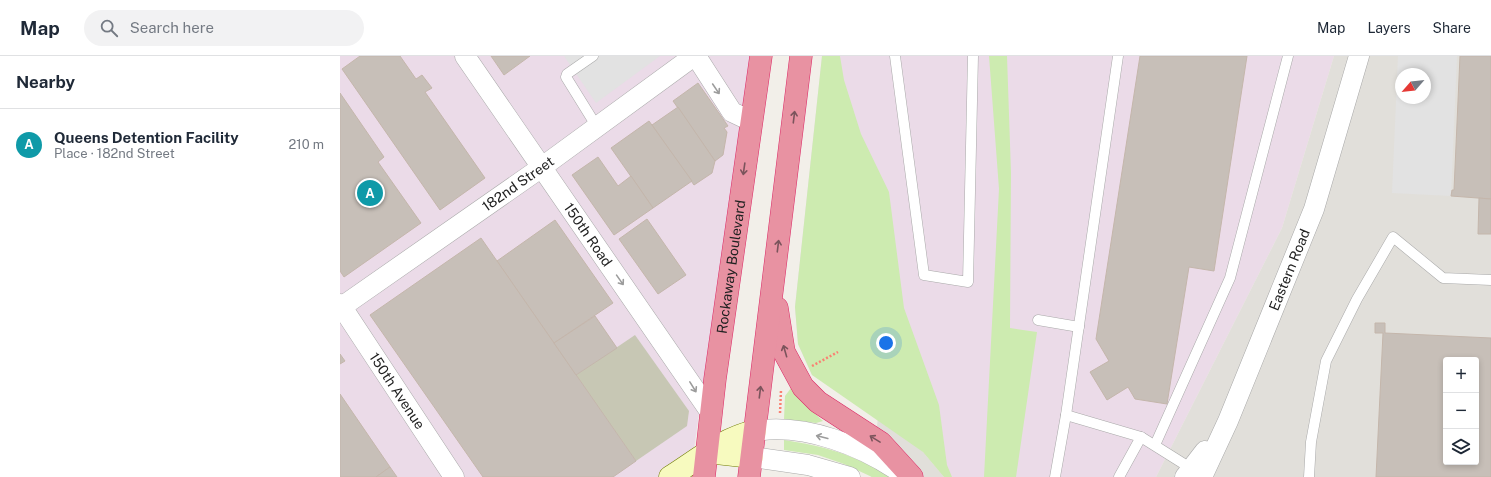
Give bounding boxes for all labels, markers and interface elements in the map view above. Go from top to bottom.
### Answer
search box [84,10,364,46]
text: Map [20,17,60,39]
icon: search [98,17,120,39]
text: Search here [130,19,214,36]
text: Map [1317,20,1345,36]
text: Layers [1367,20,1411,36]
text: Share [1433,20,1471,36]
north arrow [1395,68,1431,104]
text: Nearby [16,72,75,92]
one-way arrow [712,83,720,94]
one-way arrow [790,110,797,123]
text: Queens Detention Facility [54,129,239,146]
text: A [24,137,34,152]
text: 210 m [289,137,324,152]
text: Place · 182nd Street [54,146,175,161]
street label: 182nd Street [479,153,557,214]
one-way arrow [740,163,748,176]
pin: A [357,178,383,208]
street label: Rockaway Boulevard [714,199,748,335]
street label: 150th Road [561,200,616,269]
street label: Eastern Road [1266,227,1313,313]
one-way arrow [774,240,782,253]
one-way arrow [616,274,624,285]
your location [876,333,896,353]
one-way arrow [781,345,788,358]
street label: 150th Avenue [366,350,428,432]
map controls [1443,357,1479,465]
button: + [1443,357,1479,393]
one-way arrow [689,381,697,392]
one-way arrow [756,386,764,399]
button: − [1443,393,1479,429]
button: layers [1443,429,1479,465]
one-way arrow [816,433,829,440]
one-way arrow [870,435,881,443]

